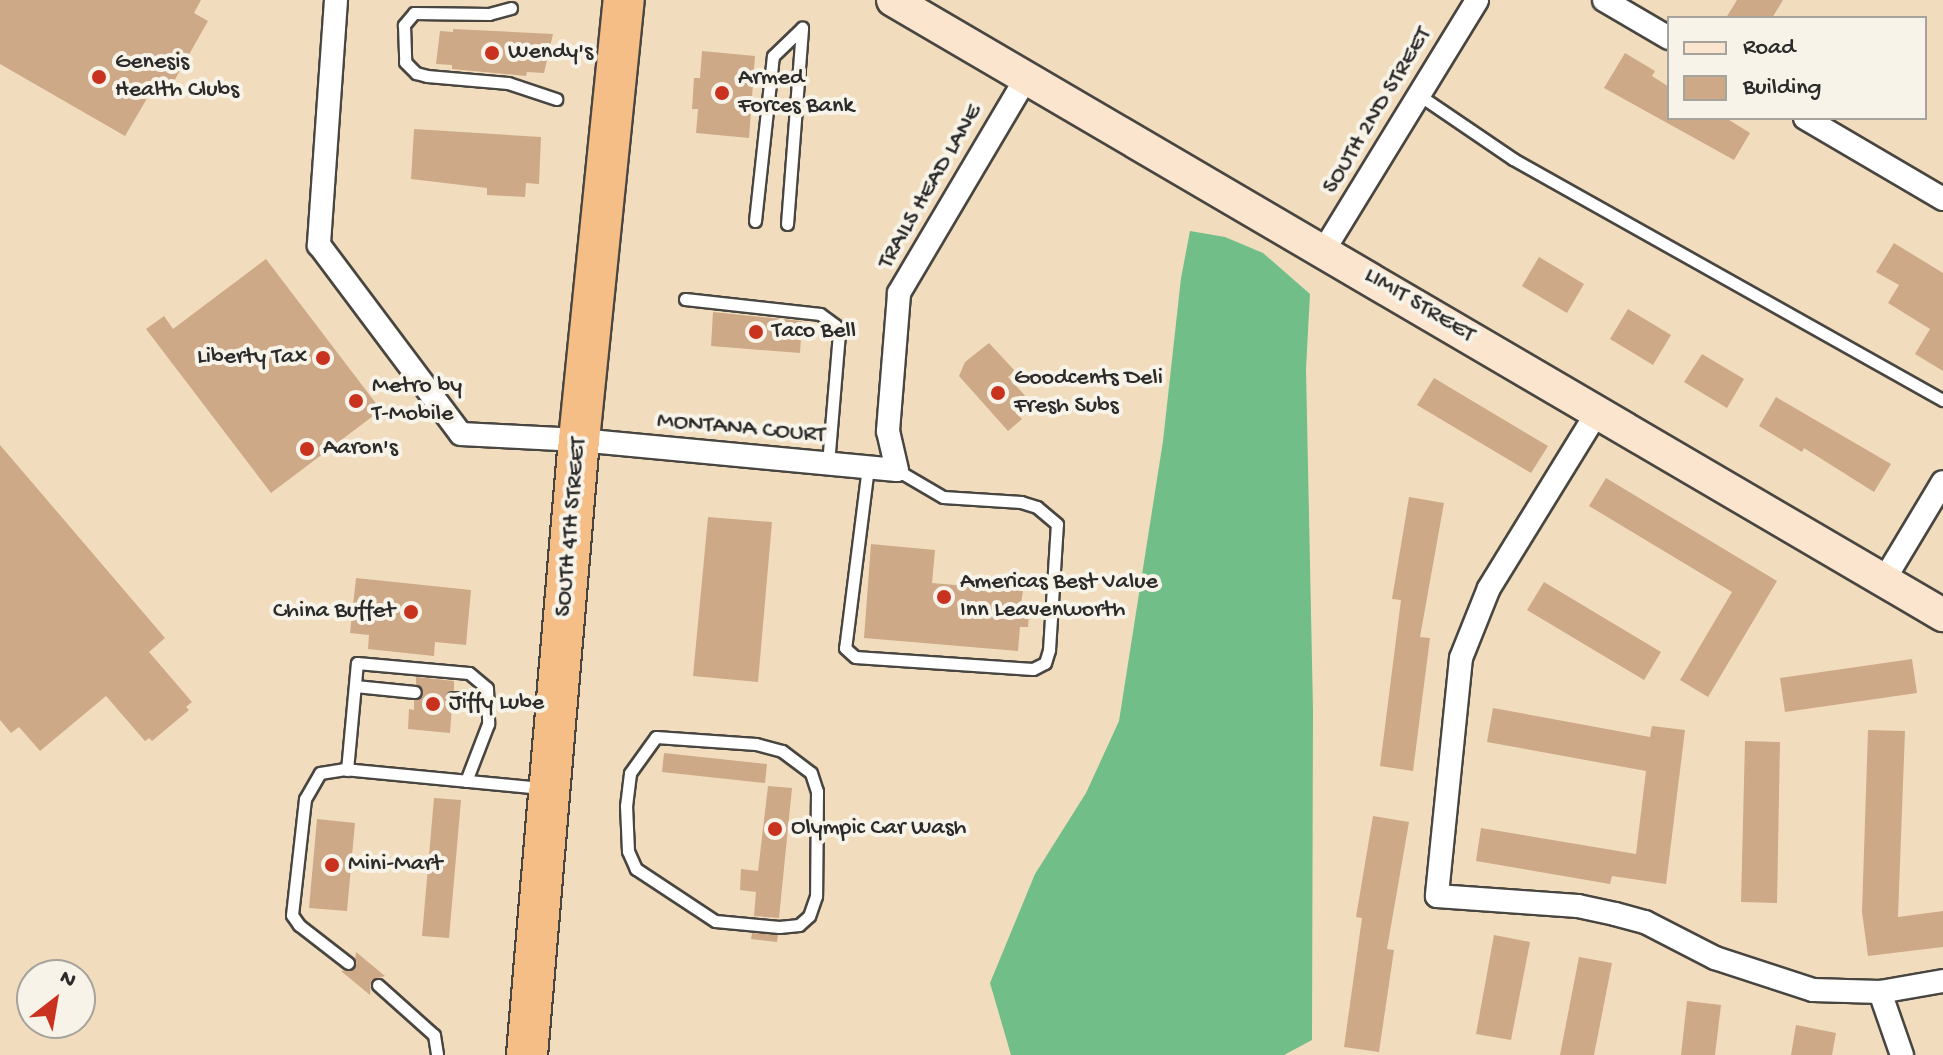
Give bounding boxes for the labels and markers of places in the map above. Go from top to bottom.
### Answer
place label: Wendy's [508,39,593,67]
marker: Wendy's [483,44,501,62]
place label: Genesis Health Clubs [115,49,239,105]
place label: Armed Forces Bank [738,65,854,121]
marker: Genesis Health Clubs [90,68,108,86]
marker: Armed Forces Bank [713,84,731,102]
place label: Taco Bell [772,318,856,346]
marker: Taco Bell [747,323,765,341]
place label: Liberty Tax [197,344,307,372]
marker: Liberty Tax [314,349,332,367]
place label: Goodcents Deli Fresh Subs [1014,365,1163,421]
place label: Metro by T-Mobile [372,373,462,429]
marker: Goodcents Deli Fresh Subs [989,384,1007,402]
marker: Metro by T-Mobile [347,392,365,410]
place label: Aaron's [323,435,398,463]
marker: Aaron's [298,440,316,458]
place label: Americas Best Value Inn Leavenworth [960,569,1158,625]
marker: Americas Best Value Inn Leavenworth [935,588,953,606]
place label: China Buffet [273,598,395,626]
marker: China Buffet [402,603,420,621]
place label: Jiffy Lube [449,690,544,718]
marker: Jiffy Lube [424,695,442,713]
place label: Olympic Car Wash [791,815,966,843]
marker: Olympic Car Wash [766,820,784,838]
place label: Mini-Mart [348,851,442,879]
marker: Mini-Mart [323,856,341,874]

